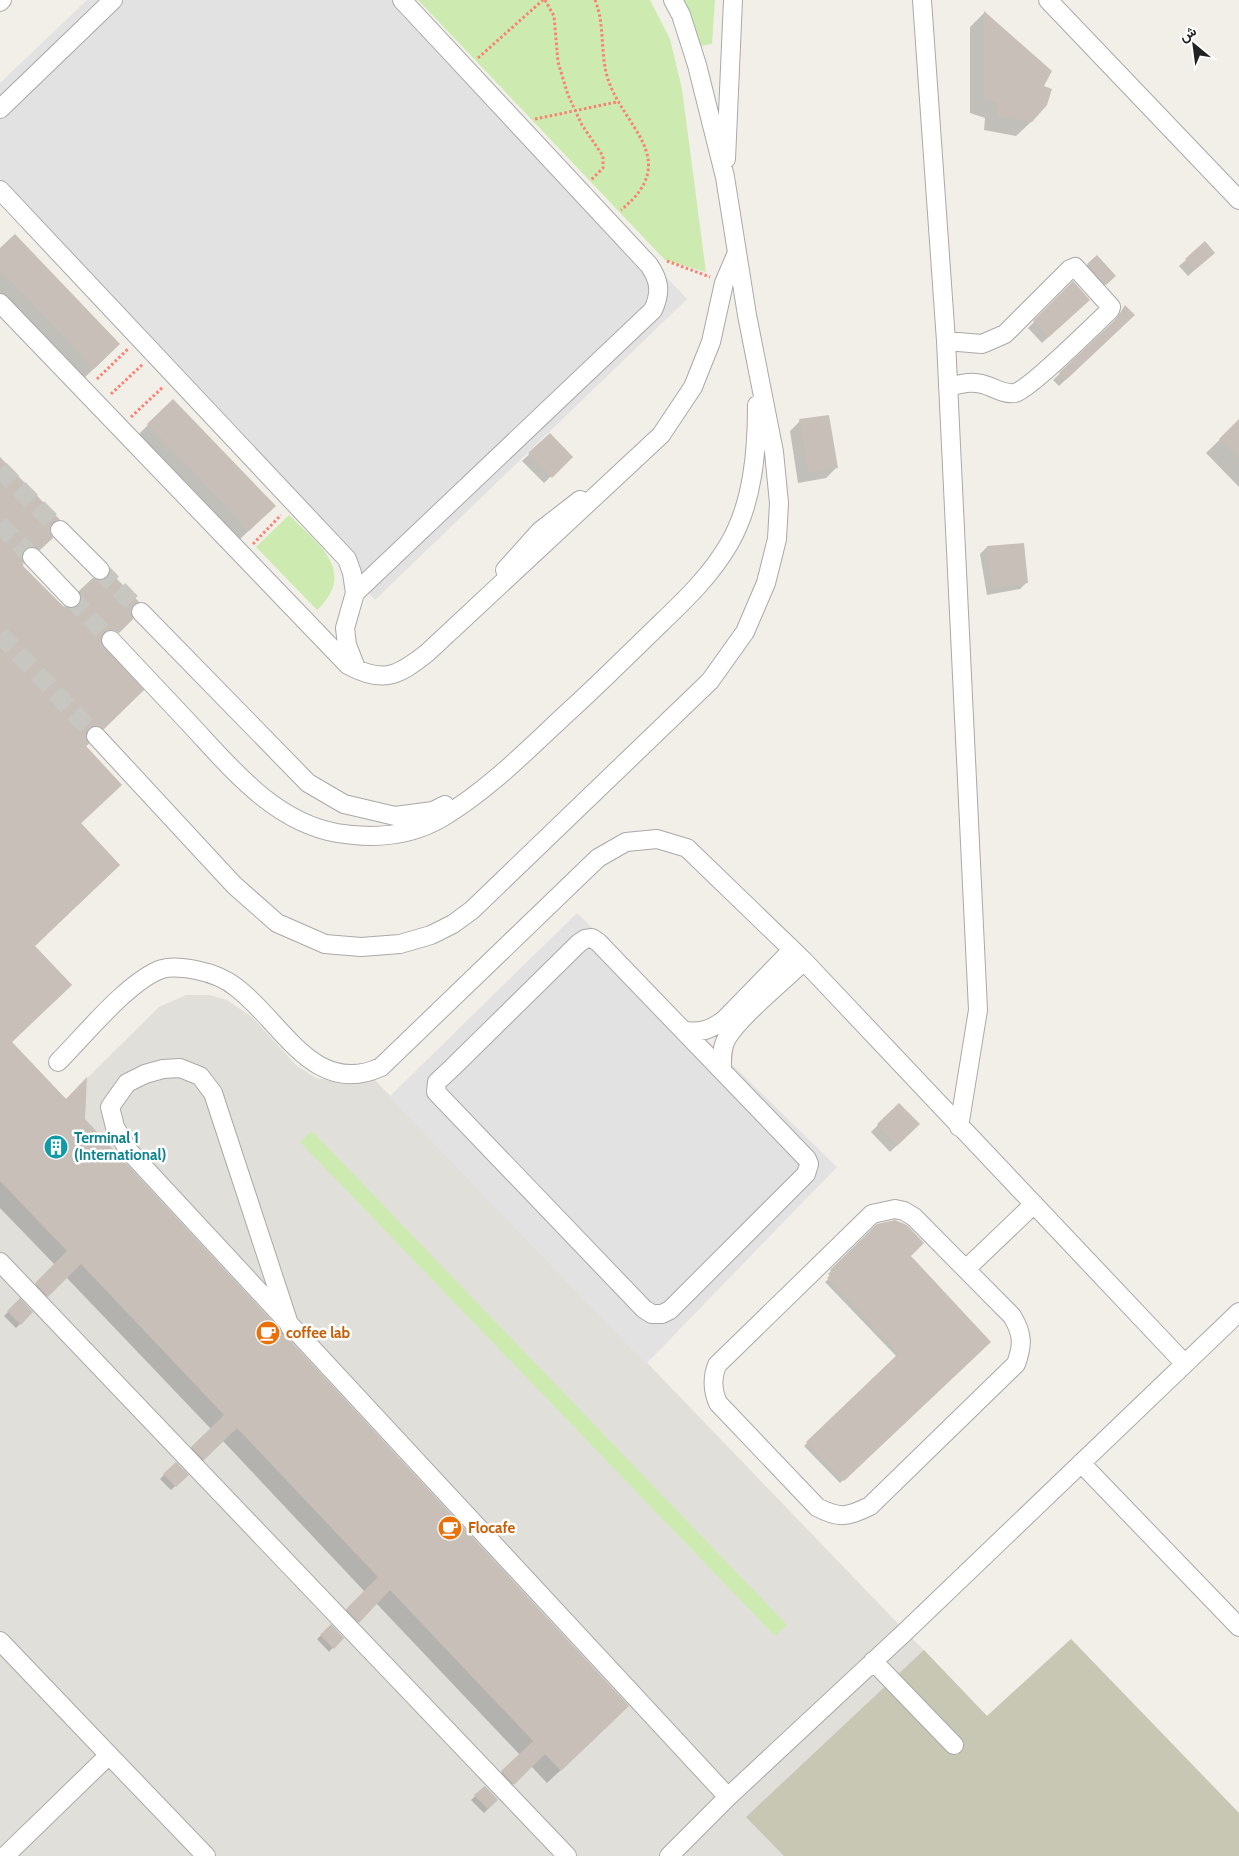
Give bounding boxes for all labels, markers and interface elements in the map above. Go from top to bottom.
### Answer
north arrow [1169,20,1219,70]
text: ش [1176,22,1200,46]
place label: Terminal 1 (International) [74,1129,167,1164]
building icon: Terminal 1 (International) [43,1134,69,1160]
cafe icon: coffee lab [255,1320,281,1346]
place label: coffee lab [286,1324,351,1342]
cafe icon: Flocafe [437,1515,463,1541]
place label: Flocafe [468,1519,515,1537]

